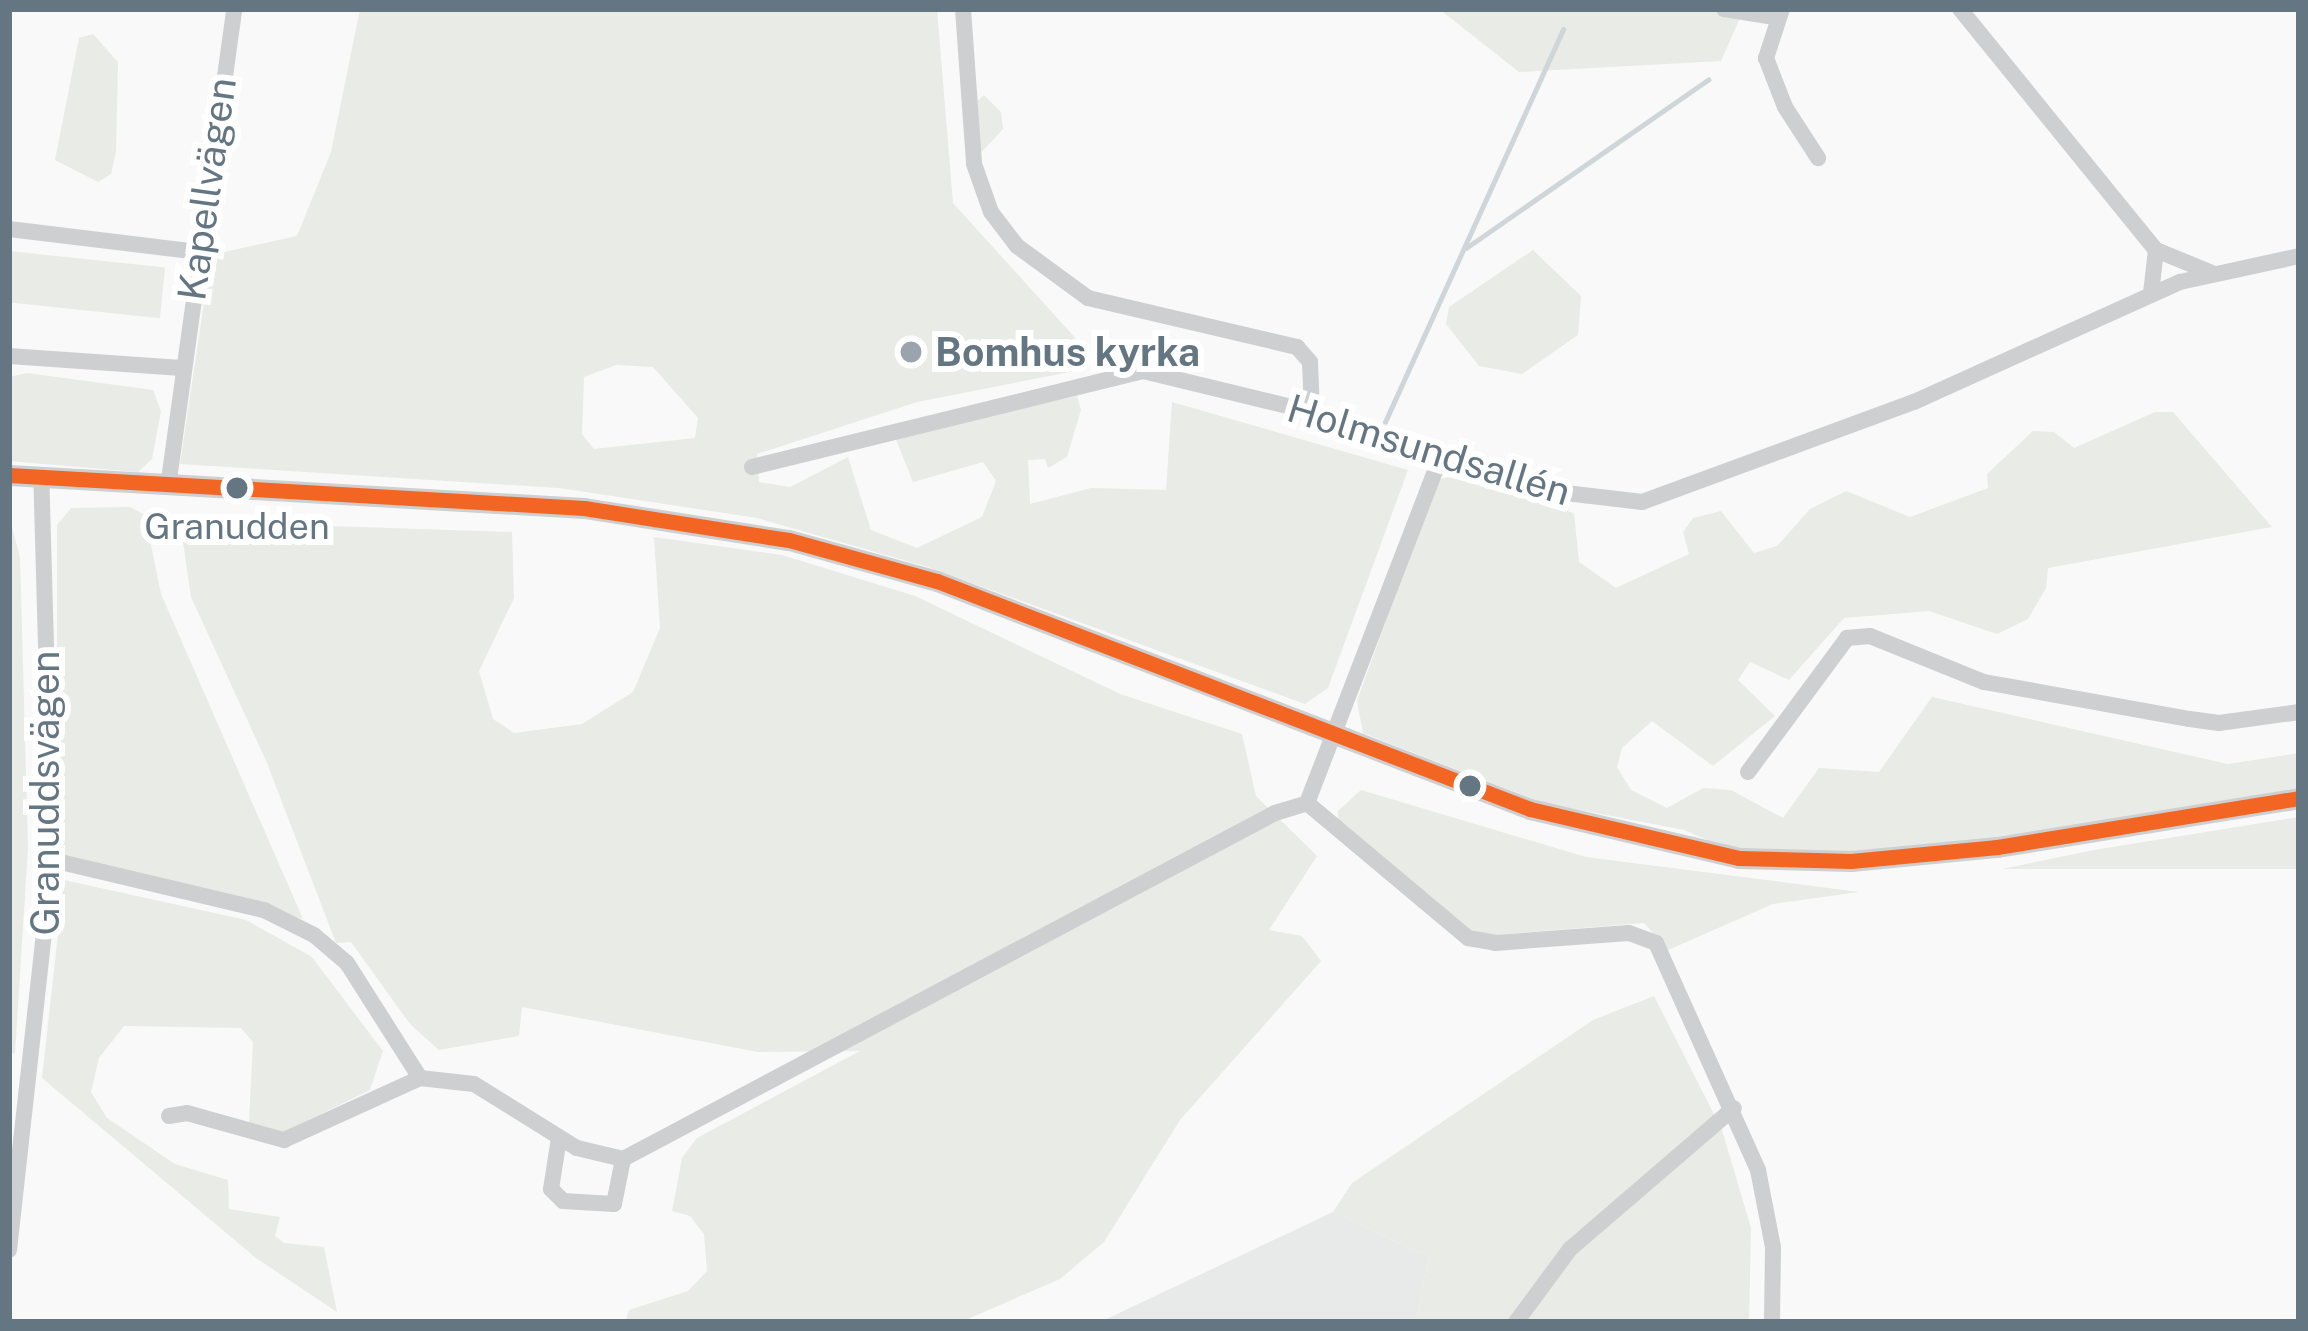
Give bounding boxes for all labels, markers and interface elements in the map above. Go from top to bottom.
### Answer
street label: Kapellvägen [168,75,246,303]
place label: Bomhus kyrka [935,329,1200,375]
marker: Bomhus kyrka [898,339,924,365]
street label: Holmsundsallén [1282,385,1576,515]
marker: Granudden [226,477,248,499]
place label: Granudden [144,505,330,549]
street label: Granuddsvägen [22,650,68,936]
unlabelled marker [1459,775,1481,797]

